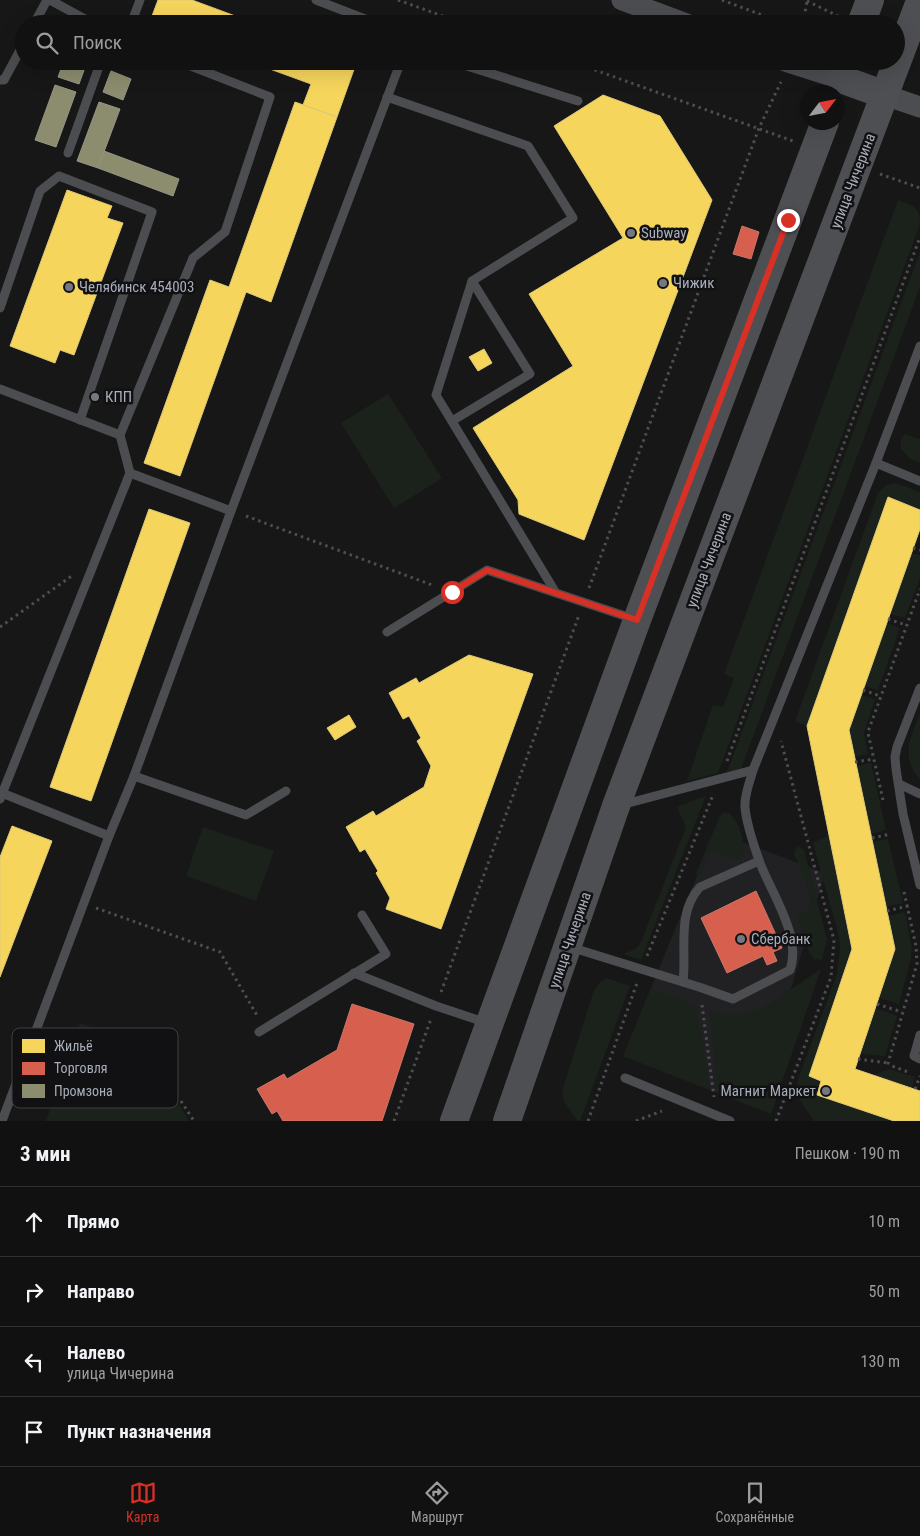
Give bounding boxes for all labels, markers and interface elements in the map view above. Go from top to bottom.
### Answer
search box [15,15,905,70]
icon: search [33,29,61,57]
text: Поиск [73,31,122,54]
north arrow [800,85,845,130]
street label: улица Чичерина [827,131,879,231]
route end [777,209,800,232]
place label: Subway [641,224,687,242]
marker: Subway [625,227,637,239]
place label: Чижик [673,274,714,292]
marker: Чижик [657,277,669,289]
place label: Челябинск 454003 [79,278,194,296]
marker: Челябинск 454003 [63,281,75,293]
place label: КПП [105,388,132,406]
marker: КПП [89,391,101,403]
street label: улица Чичерина [683,510,735,610]
route start [441,581,464,604]
street label: улица Чичерина [545,890,595,990]
place label: Сбербанк [751,930,811,948]
marker: Сбербанк [735,933,747,945]
legend [12,1028,178,1108]
text: Жильё [54,1038,93,1054]
text: Торговля [54,1060,108,1076]
place label: Магнит Маркет [720,1082,816,1100]
text: Промзона [54,1083,113,1099]
marker: Магнит Маркет [820,1085,832,1097]
text: 3 мин [20,1142,70,1166]
text: Пешком · 190 m [795,1144,900,1163]
icon: ahead [20,1208,48,1236]
text: Прямо [67,1210,120,1233]
text: 10 m [868,1212,900,1231]
icon: right [20,1278,48,1306]
text: Направо [67,1280,134,1303]
text: 50 m [868,1282,900,1301]
text: Налево [67,1341,125,1364]
icon: left [20,1348,48,1376]
text: 130 m [861,1352,900,1371]
text: улица Чичерина [67,1364,174,1383]
icon: arrive [20,1418,48,1446]
text: Пункт назначения [67,1420,211,1443]
tab: Карта [126,1479,159,1525]
tab: Маршрут [411,1479,464,1525]
tab: Сохранённые [716,1479,794,1525]

